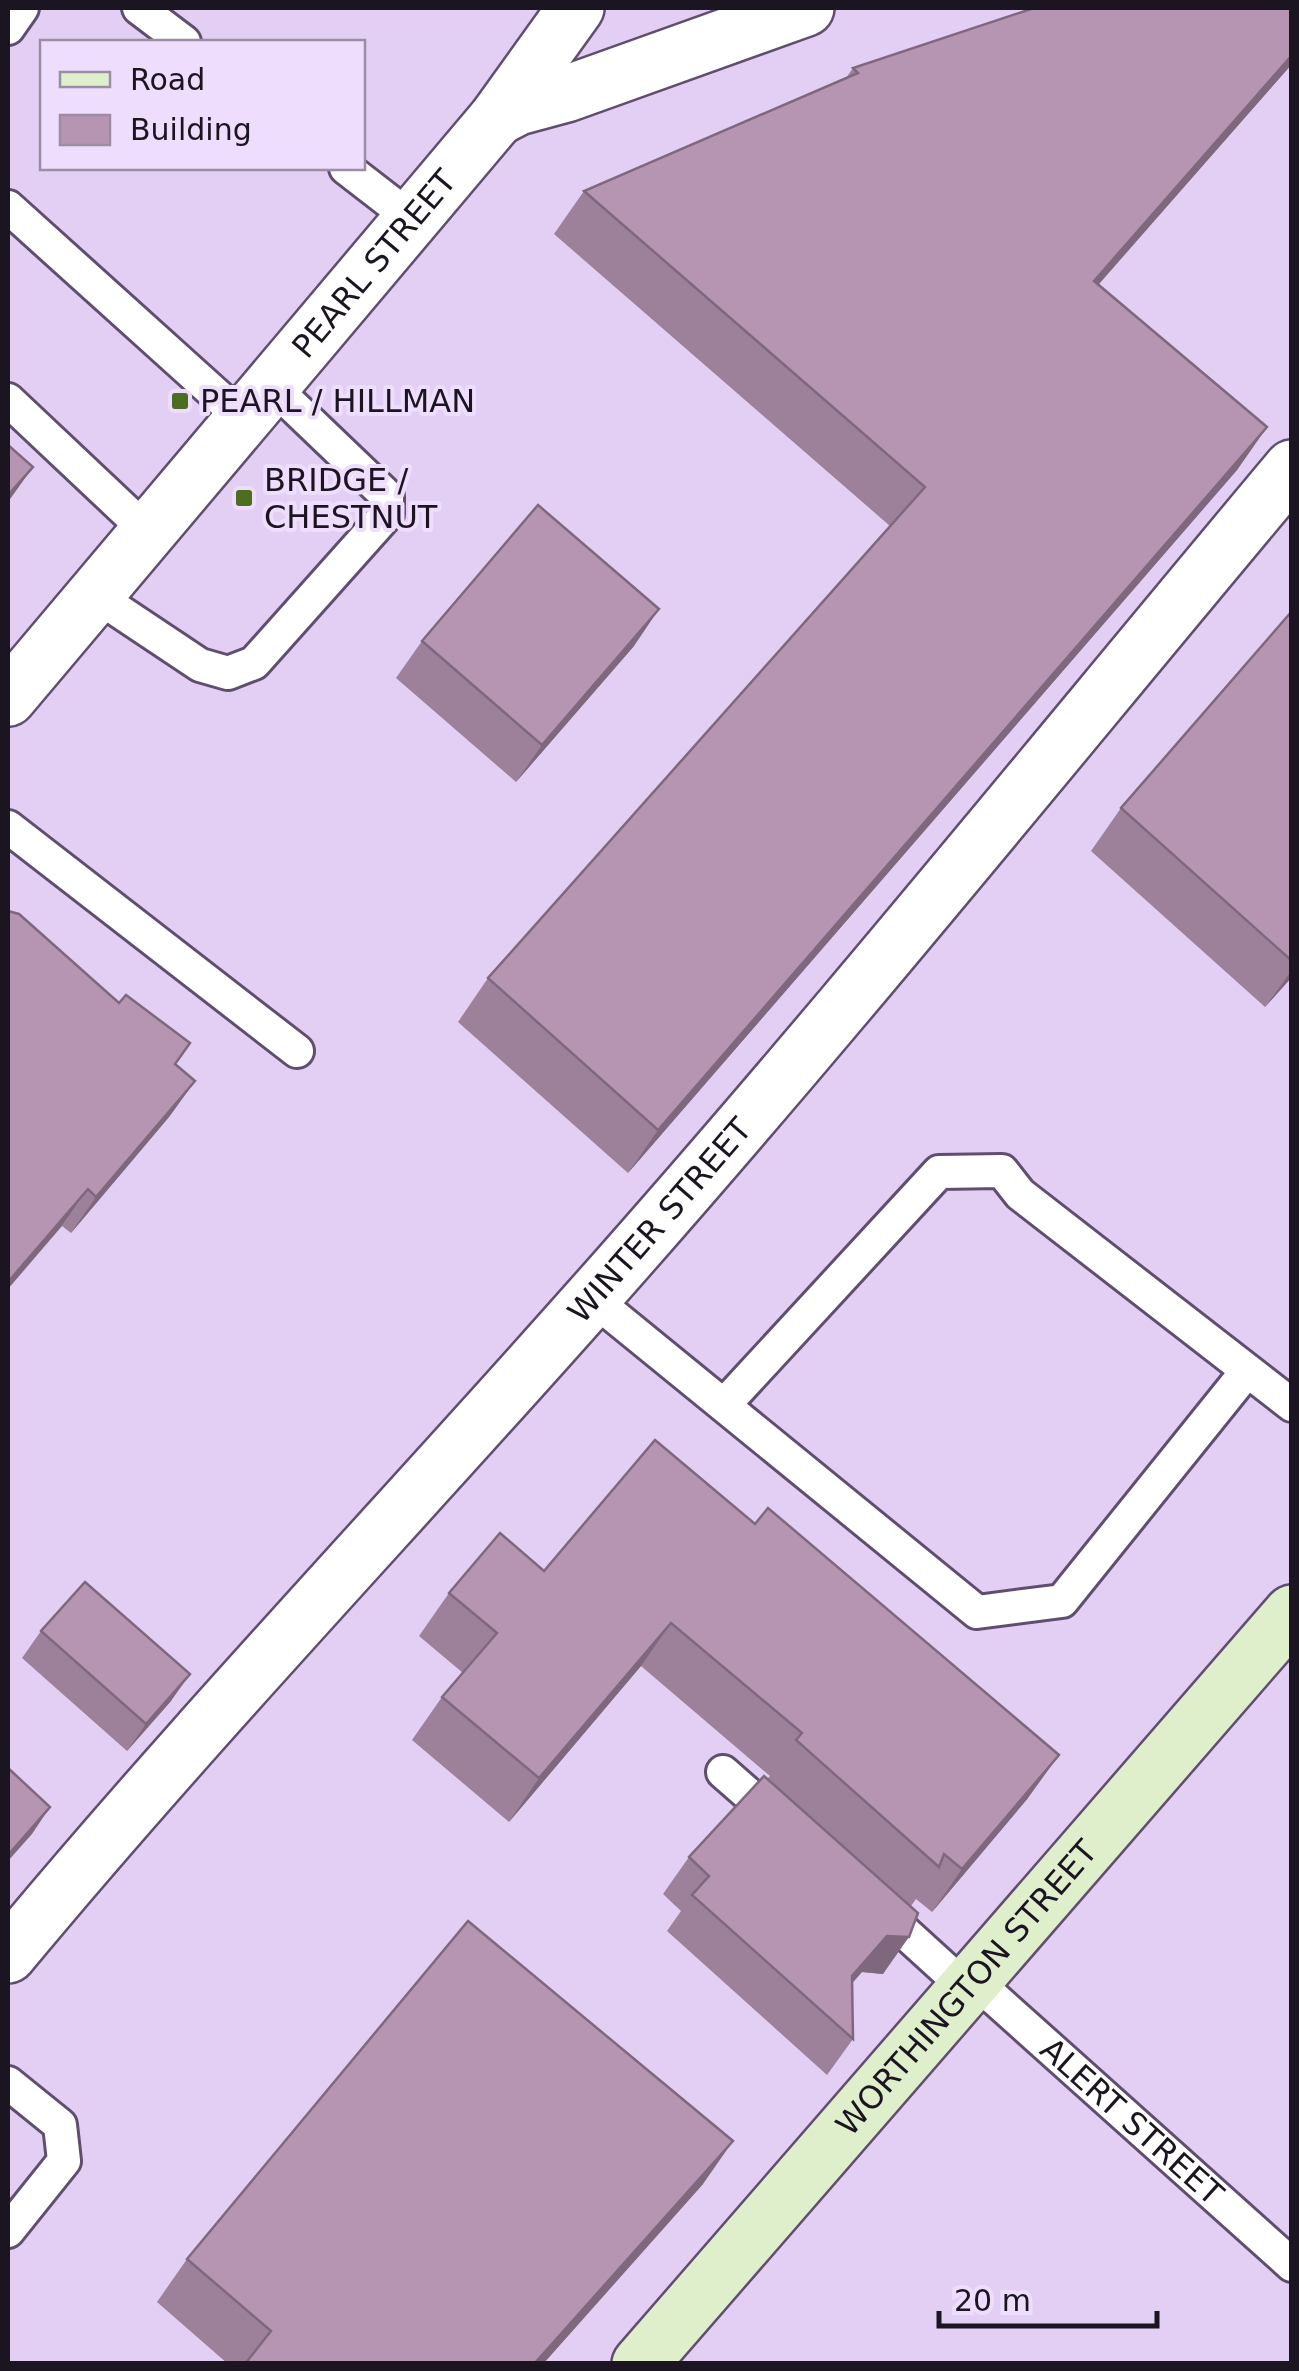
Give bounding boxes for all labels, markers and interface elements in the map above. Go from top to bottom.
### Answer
legend [40,40,365,170]
text: Road [130,62,205,97]
text: Building [130,112,252,147]
street label: PEARL STREET [284,162,464,365]
place label: PEARL / HILLMAN [200,382,475,420]
marker: PEARL / HILLMAN [169,390,191,412]
place label: BRIDGE / CHESTNUT [264,461,438,536]
marker: BRIDGE / CHESTNUT [233,487,255,509]
street label: WINTER STREET [560,1110,760,1331]
street label: WORTHINGTON STREET [828,1832,1105,2143]
street label: ALERT STREET [1033,2030,1231,2213]
scale bar [939,2266,1156,2328]
text: 20 m [954,2283,1031,2318]

